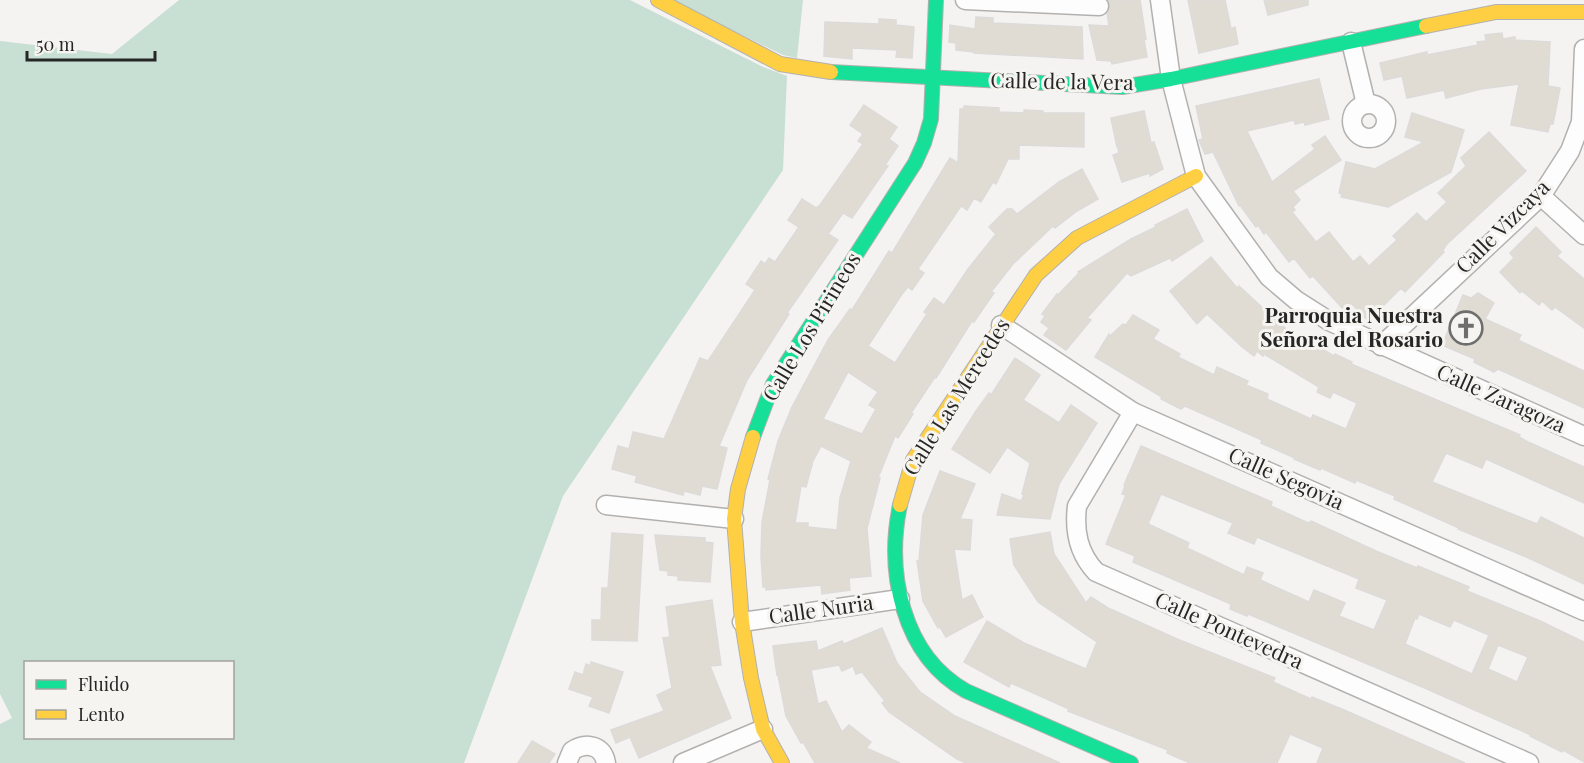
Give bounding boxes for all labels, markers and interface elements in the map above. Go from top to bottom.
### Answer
scale bar [27,24,154,62]
text: 50 m [36,32,75,56]
street label: Calle de la Vera [990,65,1134,95]
street label: Calle Vizcaya [1449,172,1555,279]
street label: Calle Los Pirineos [755,246,866,406]
place label: Parroquia Nuestra Señora del Rosario [1260,300,1443,352]
church icon: Parroquia Nuestra Señora del Rosario [1448,310,1484,346]
street label: Calle Las Mercedes [896,312,1015,480]
street label: Calle Zaragoza [1433,356,1571,438]
street label: Calle Segovia [1225,439,1349,515]
street label: Calle Pontevedra [1151,584,1309,675]
street label: Calle Nuria [767,587,875,629]
legend [24,661,234,739]
text: Fluido [78,672,129,696]
text: Lento [78,702,125,726]

